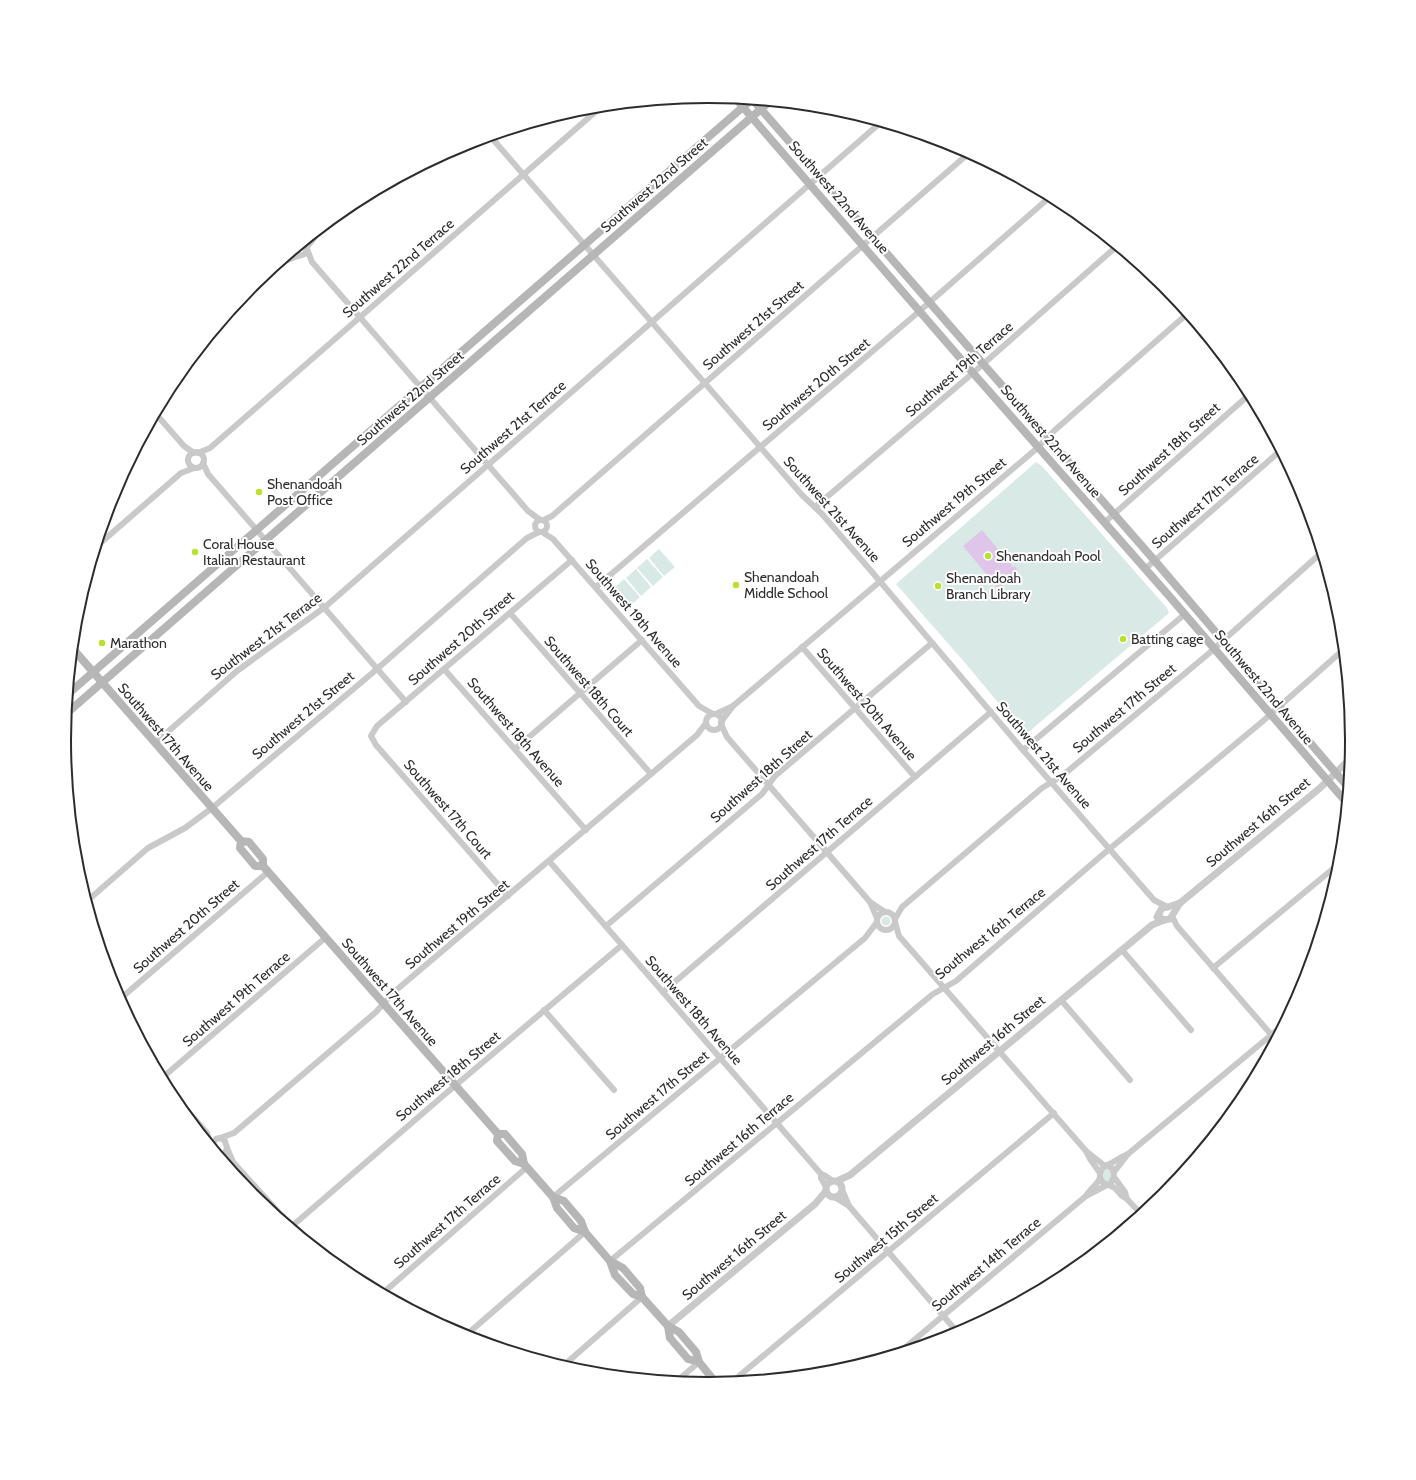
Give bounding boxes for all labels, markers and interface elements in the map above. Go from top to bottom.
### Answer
street label: Southwest 22nd Street [597,134,711,236]
street label: Southwest 22nd Avenue [785,137,893,257]
street label: Southwest 22nd Terrace [338,215,458,321]
street label: Southwest 21st Street [699,276,807,374]
street label: Southwest 19th Terrace [902,317,1016,421]
street label: Southwest 20th Street [759,334,874,434]
street label: Southwest 22nd Street [353,347,467,449]
street label: Southwest 21st Terrace [456,376,570,478]
street label: Southwest 22nd Avenue [997,381,1105,501]
street label: Southwest 18th Street [1114,398,1224,499]
street label: Southwest 17th Terrace [1148,450,1262,552]
street label: Southwest 21st Avenue [780,452,884,566]
street label: Southwest 19th Street [898,453,1010,551]
place label: Shenandoah Post Office [267,475,342,509]
marker: Shenandoah Post Office [254,487,264,497]
place label: Coral House Italian Restaurant [203,535,306,569]
marker: Coral House Italian Restaurant [190,547,200,557]
place label: Shenandoah Pool [996,547,1101,565]
marker: Shenandoah Pool [983,551,993,561]
street label: Southwest 19th Avenue [582,555,686,671]
place label: Shenandoah Middle School [744,568,829,602]
place label: Shenandoah Branch Library [946,569,1031,603]
marker: Shenandoah Middle School [731,580,741,590]
marker: Shenandoah Branch Library [933,581,943,591]
street label: Southwest 20th Street [404,587,518,689]
street label: Southwest 21st Terrace [207,588,325,684]
street label: Southwest 22nd Avenue [1211,626,1317,748]
place label: Batting cage [1131,630,1204,648]
street label: Southwest 18th Court [540,632,638,740]
place label: Marathon [110,634,167,652]
marker: Batting cage [1118,634,1128,644]
marker: Marathon [97,638,107,648]
street label: Southwest 20th Avenue [813,644,921,764]
street label: Southwest 17th Street [1069,659,1180,756]
street label: Southwest 21st Street [248,667,358,763]
street label: Southwest 18th Avenue [464,674,568,790]
street label: Southwest 17th Avenue [114,679,218,795]
street label: Southwest 21st Avenue [993,698,1095,812]
street label: Southwest 18th Street [706,725,816,826]
street label: Southwest 17th Court [400,756,496,863]
street label: Southwest 16th Street [1202,773,1314,871]
street label: Southwest 17th Terrace [762,792,876,894]
street label: Southwest 20th Street [129,875,243,977]
street label: Southwest 19th Street [401,875,513,973]
street label: Southwest 16th Terrace [931,883,1049,983]
street label: Southwest 17th Avenue [338,934,442,1050]
street label: Southwest 19th Terrace [179,947,293,1051]
street label: Southwest 18th Avenue [642,952,746,1068]
street label: Southwest 16th Street [937,991,1049,1089]
street label: Southwest 18th Street [392,1027,504,1125]
street label: Southwest 17th Street [602,1046,713,1143]
street label: Southwest 16th Terrace [681,1088,797,1190]
street label: Southwest 17th Terrace [390,1170,504,1272]
street label: Southwest 15th Street [830,1189,942,1287]
street label: Southwest 16th Street [678,1206,790,1304]
street label: Southwest 14th Terrace [928,1213,1044,1315]

